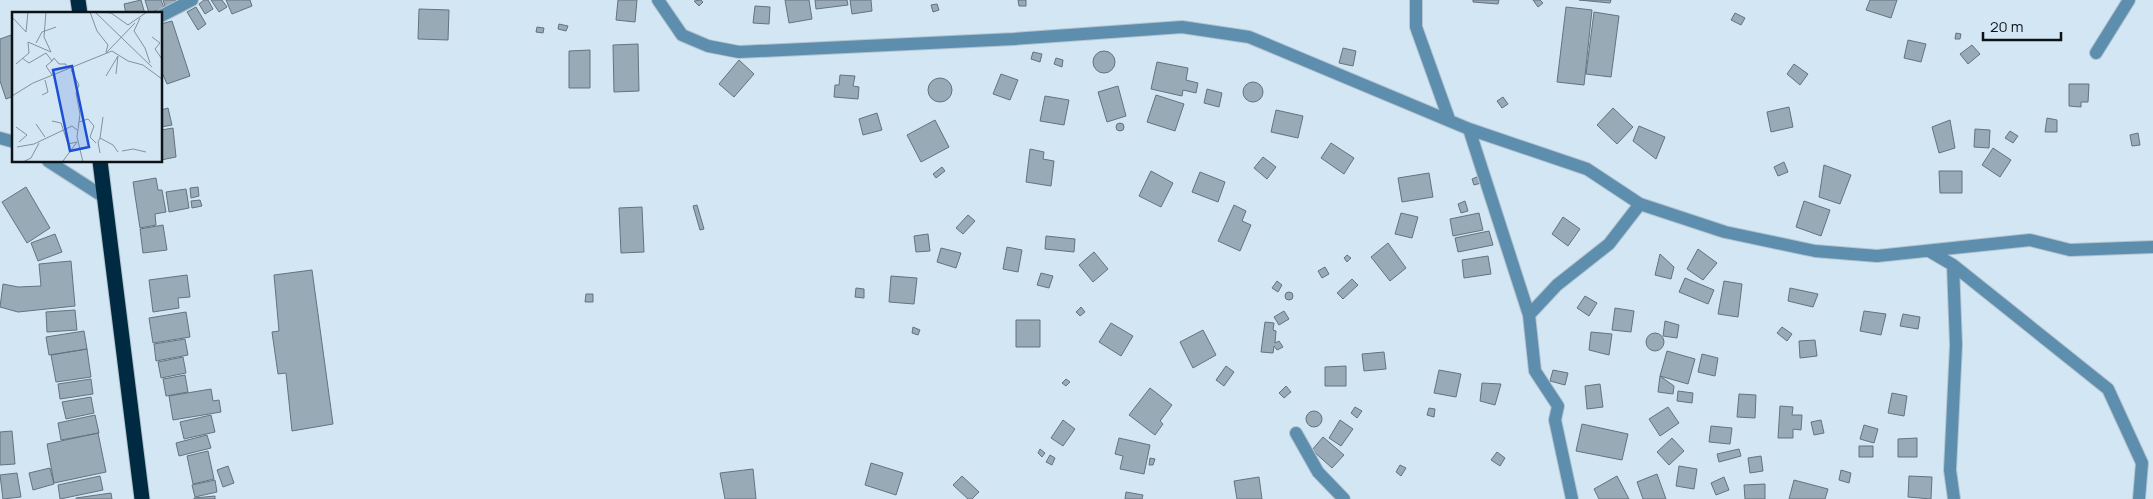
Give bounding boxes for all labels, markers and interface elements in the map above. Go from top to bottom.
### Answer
scale bar [1983,10,2060,42]
inset map [12,12,162,162]
text: 20 m [1990,16,2023,37]

